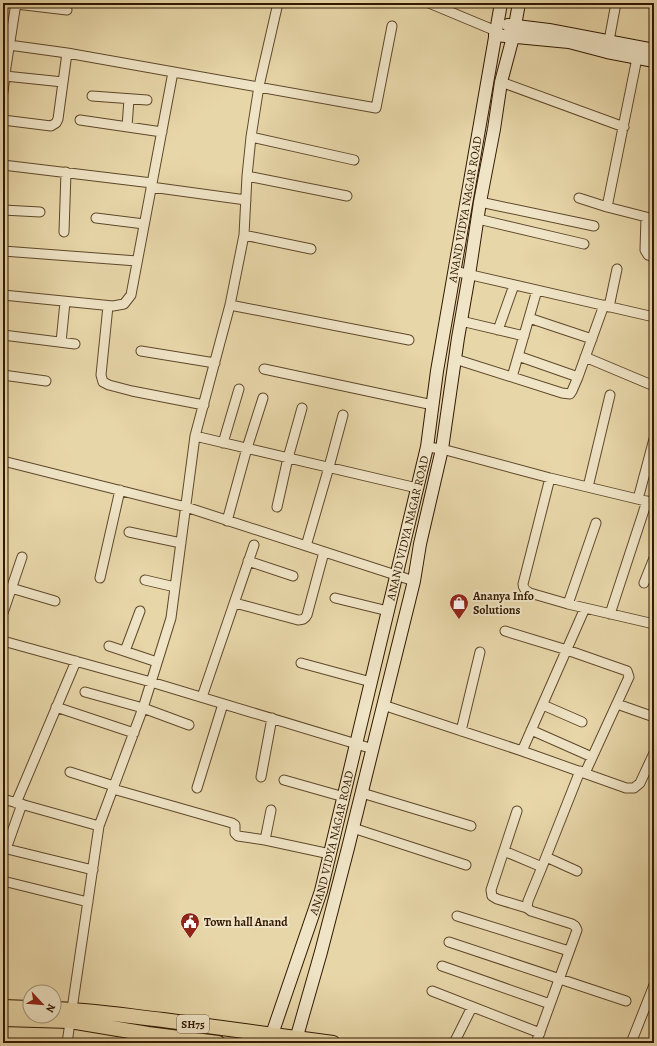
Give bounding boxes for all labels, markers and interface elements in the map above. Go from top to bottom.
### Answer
street label: ANAND VIDYA NAGAR ROAD [444,135,486,285]
street label: ANAND VIDYA NAGAR ROAD [382,454,433,603]
place label: Ananya Info Solutions [472,588,534,618]
shop icon: Ananya Info Solutions [448,592,470,620]
street label: ANAND VIDYA NAGAR ROAD [305,769,357,918]
public building icon: Town hall Anand [179,911,201,939]
place label: Town hall Anand [204,914,288,930]
north arrow [22,984,62,1024]
text: N [42,1001,59,1015]
road number: SH75 [177,1015,209,1033]

